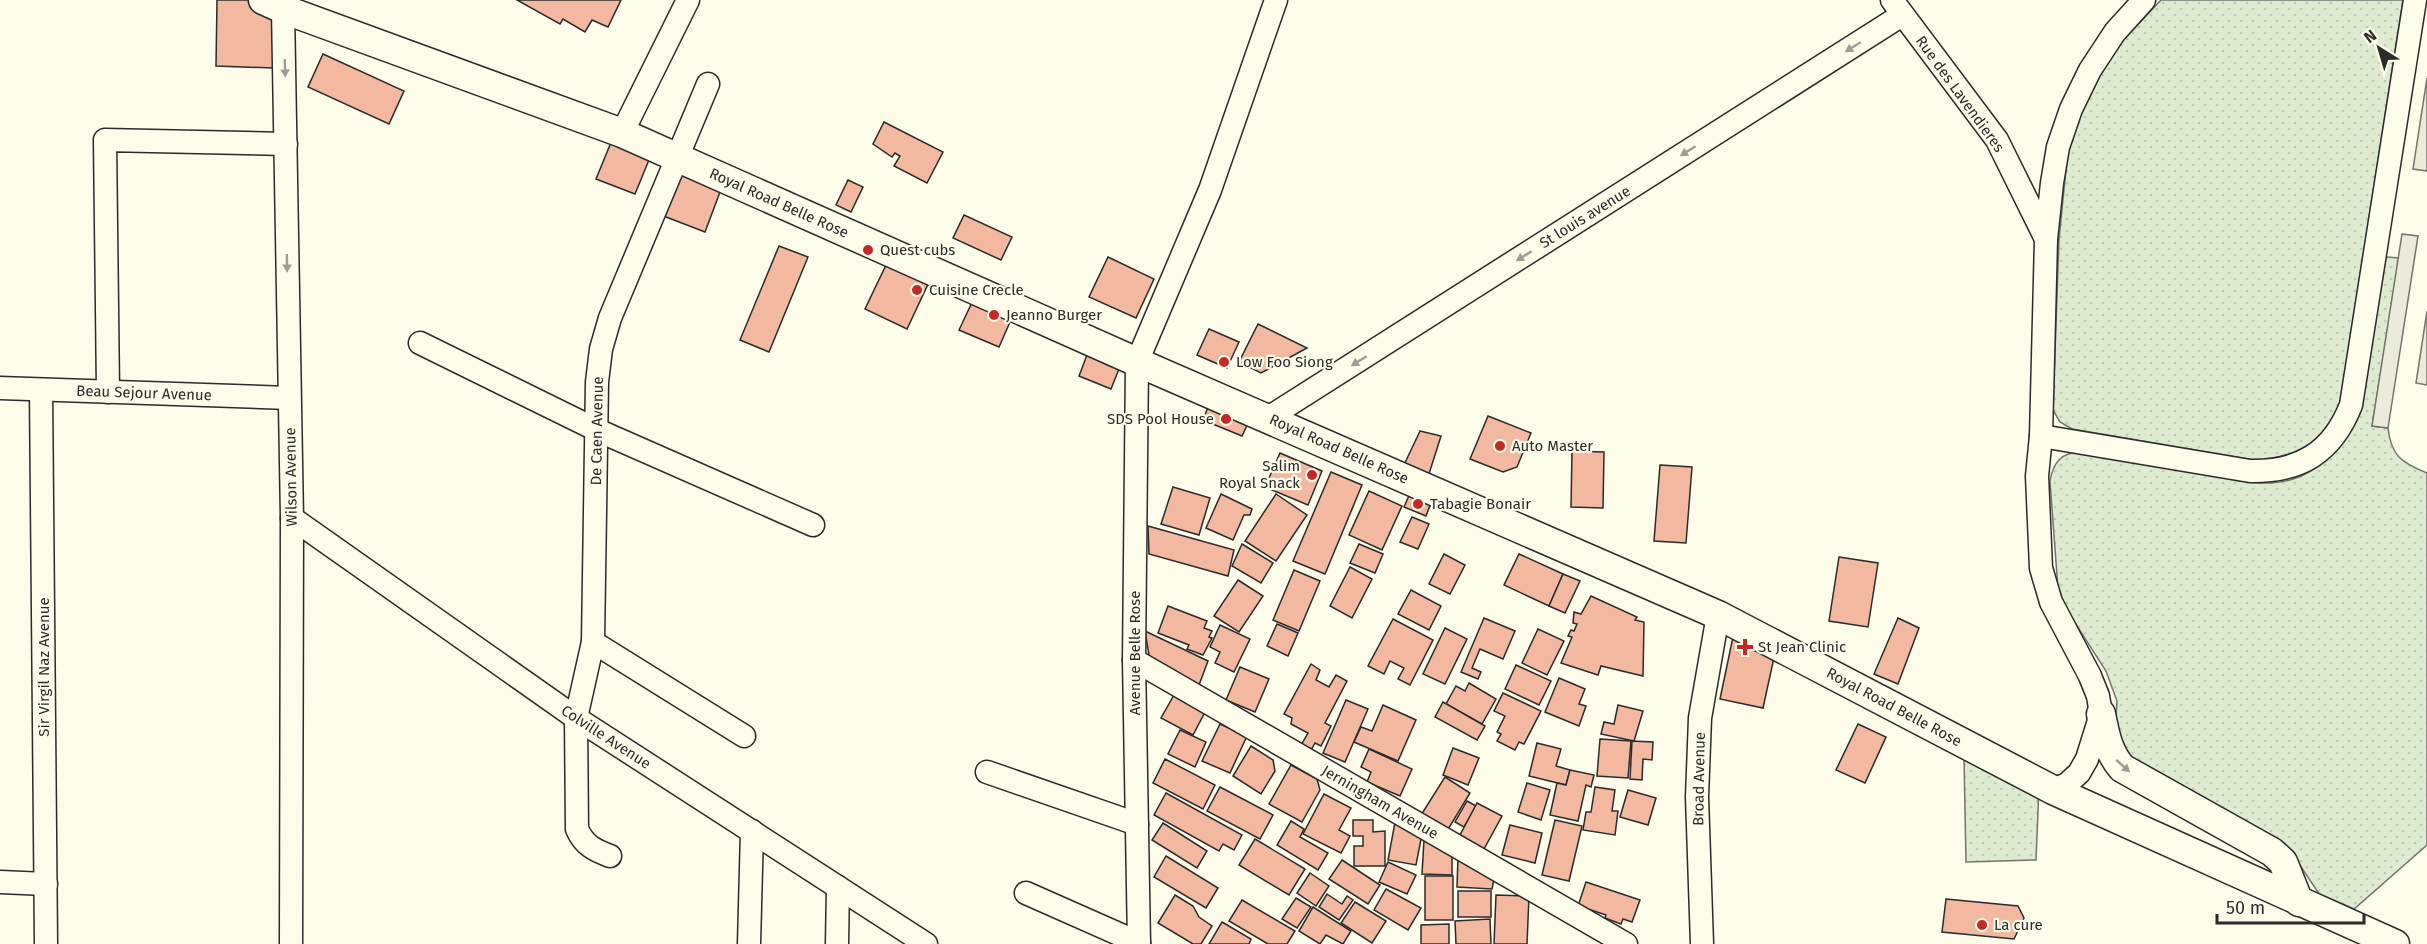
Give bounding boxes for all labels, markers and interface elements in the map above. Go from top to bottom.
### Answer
north arrow [2349,18,2409,78]
text: N [2360,26,2380,47]
street label: Rue des Lavendieres [1912,32,2008,156]
one-way arrow [1844,41,1861,52]
one-way arrow [281,58,290,77]
one-way arrow [1680,146,1696,157]
street label: Royal Road Belle Rose [707,164,851,242]
street label: St louis avenue [1536,182,1634,252]
place label: Quest cubs [880,241,955,259]
marker: Quest cubs [861,243,875,257]
one-way arrow [1516,250,1532,262]
one-way arrow [282,253,292,272]
place label: Cuisine Crecle [929,281,1024,299]
marker: Cuisine Crecle [910,283,924,297]
place label: Jeanno Burger [1006,306,1102,324]
marker: Jeanno Burger [987,308,1001,322]
place label: Low Foo Siong [1236,353,1333,371]
marker: Low Foo Siong [1217,355,1231,369]
one-way arrow [1351,355,1367,366]
street label: De Caen Avenue [587,376,607,486]
street label: Beau Sejour Avenue [76,382,212,404]
place label: SDS Pool House [1107,410,1214,428]
street label: Royal Road Belle Rose [1267,410,1411,488]
marker: SDS Pool House [1219,412,1233,426]
street label: Wilson Avenue [281,427,301,527]
place label: Auto Master [1512,437,1593,455]
marker: Auto Master [1493,439,1507,453]
place label: Salim Royal Snack [1219,457,1300,492]
marker: Salim Royal Snack [1305,468,1319,482]
place label: Tabagie Bonair [1430,495,1531,513]
marker: Tabagie Bonair [1411,497,1425,511]
street label: Avenue Belle Rose [1126,591,1144,715]
street label: Sir Virgil Naz Avenue [35,597,53,737]
marker: St Jean Clinic [1736,638,1754,656]
place label: St Jean Clinic [1758,638,1846,656]
street label: Royal Road Belle Rose [1823,664,1965,750]
street label: Colville Avenue [558,701,654,773]
street label: Broad Avenue [1689,732,1709,826]
one-way arrow [2115,759,2130,773]
street label: Jerningham Avenue [1318,761,1442,843]
scale bar [2217,887,2364,925]
text: 50 m [2226,897,2265,919]
place label: La cure [1994,916,2043,934]
marker: La cure [1975,918,1989,932]

